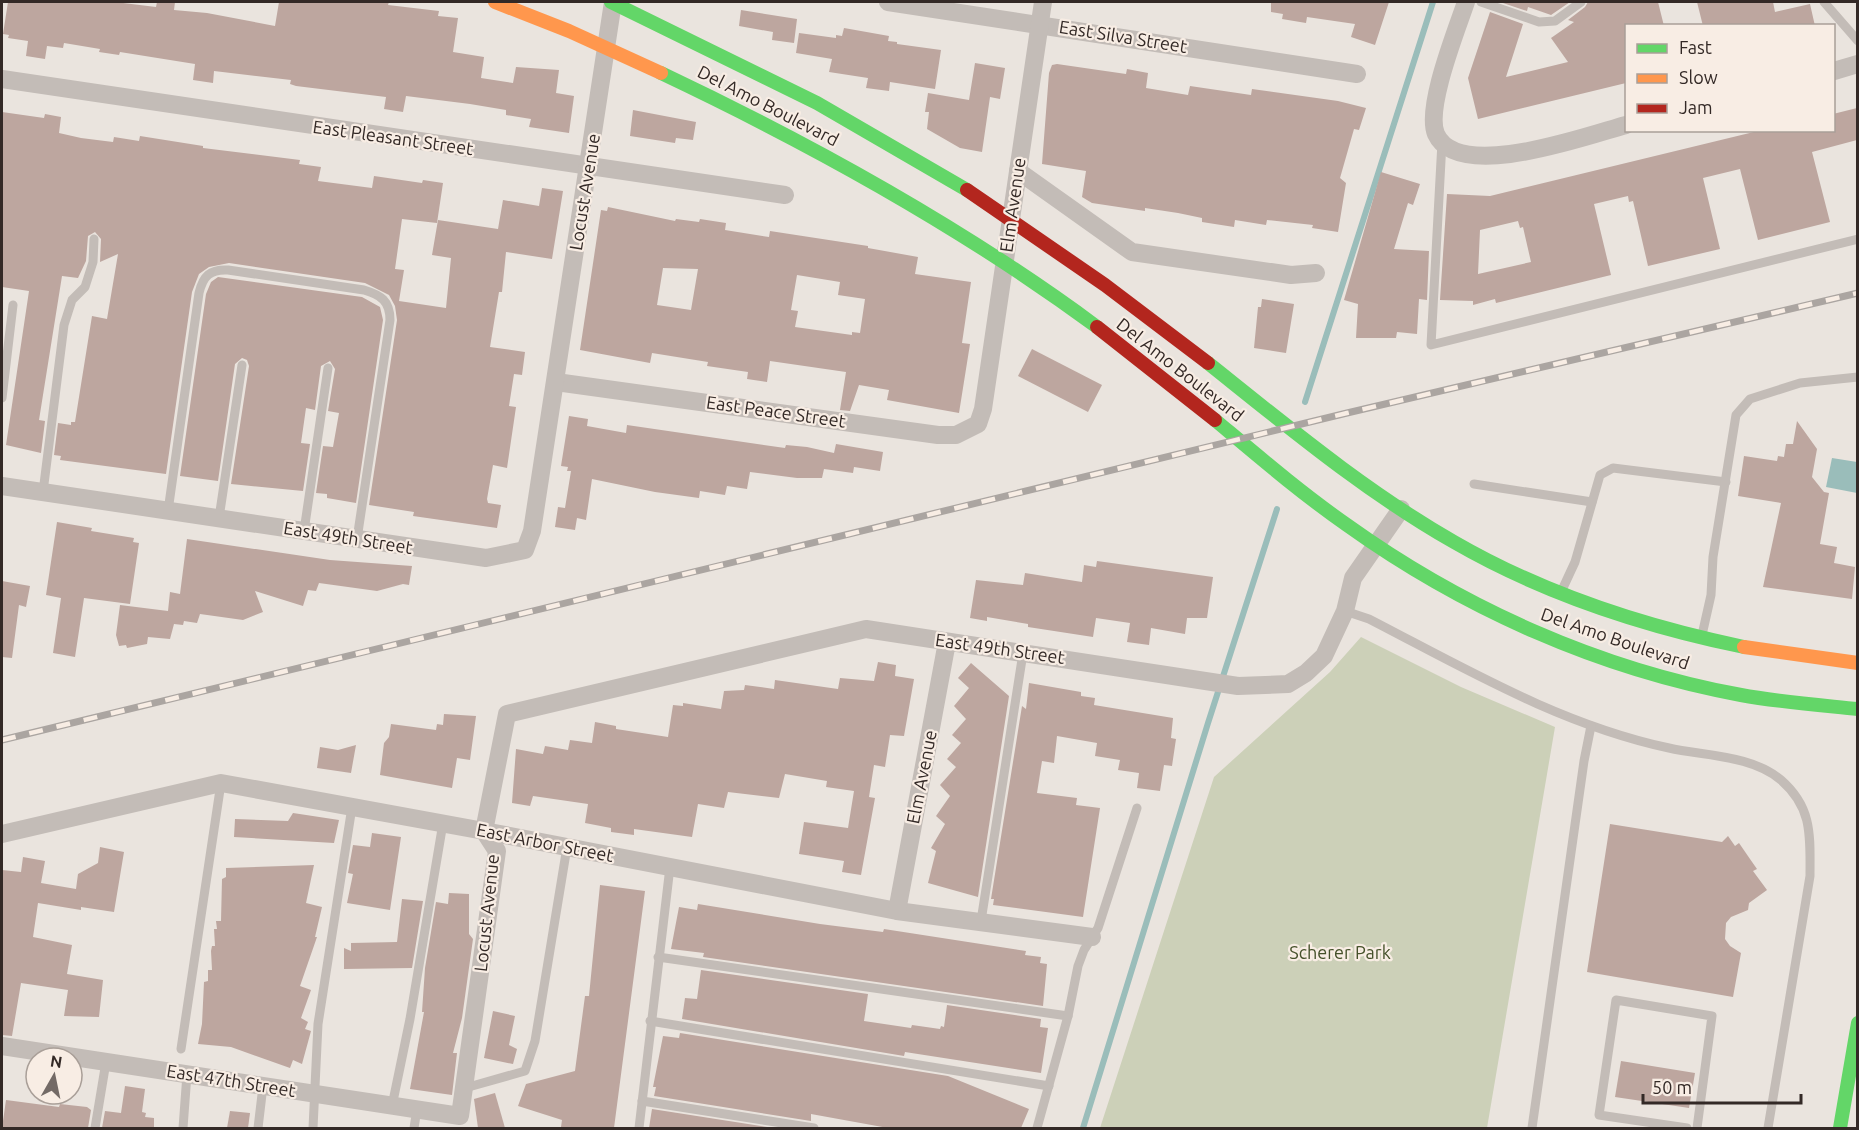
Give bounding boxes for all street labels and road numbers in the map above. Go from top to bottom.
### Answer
street label: East Silva Street [1058,16,1189,56]
street label: Del Amo Boulevard [695,61,842,149]
street label: East Pleasant Street [312,116,475,158]
street label: Locust Avenue [565,132,603,252]
street label: Elm Avenue [995,156,1029,253]
street label: Del Amo Boulevard [1113,313,1248,425]
street label: East Peace Street [705,391,847,431]
street label: East 49th Street [282,517,414,557]
street label: Del Amo Boulevard [1539,603,1692,673]
street label: East 49th Street [934,629,1066,667]
street label: Elm Avenue [902,728,940,825]
street label: East Arbor Street [475,819,615,865]
street label: Locust Avenue [470,853,502,973]
street label: East 47th Street [165,1060,297,1100]

